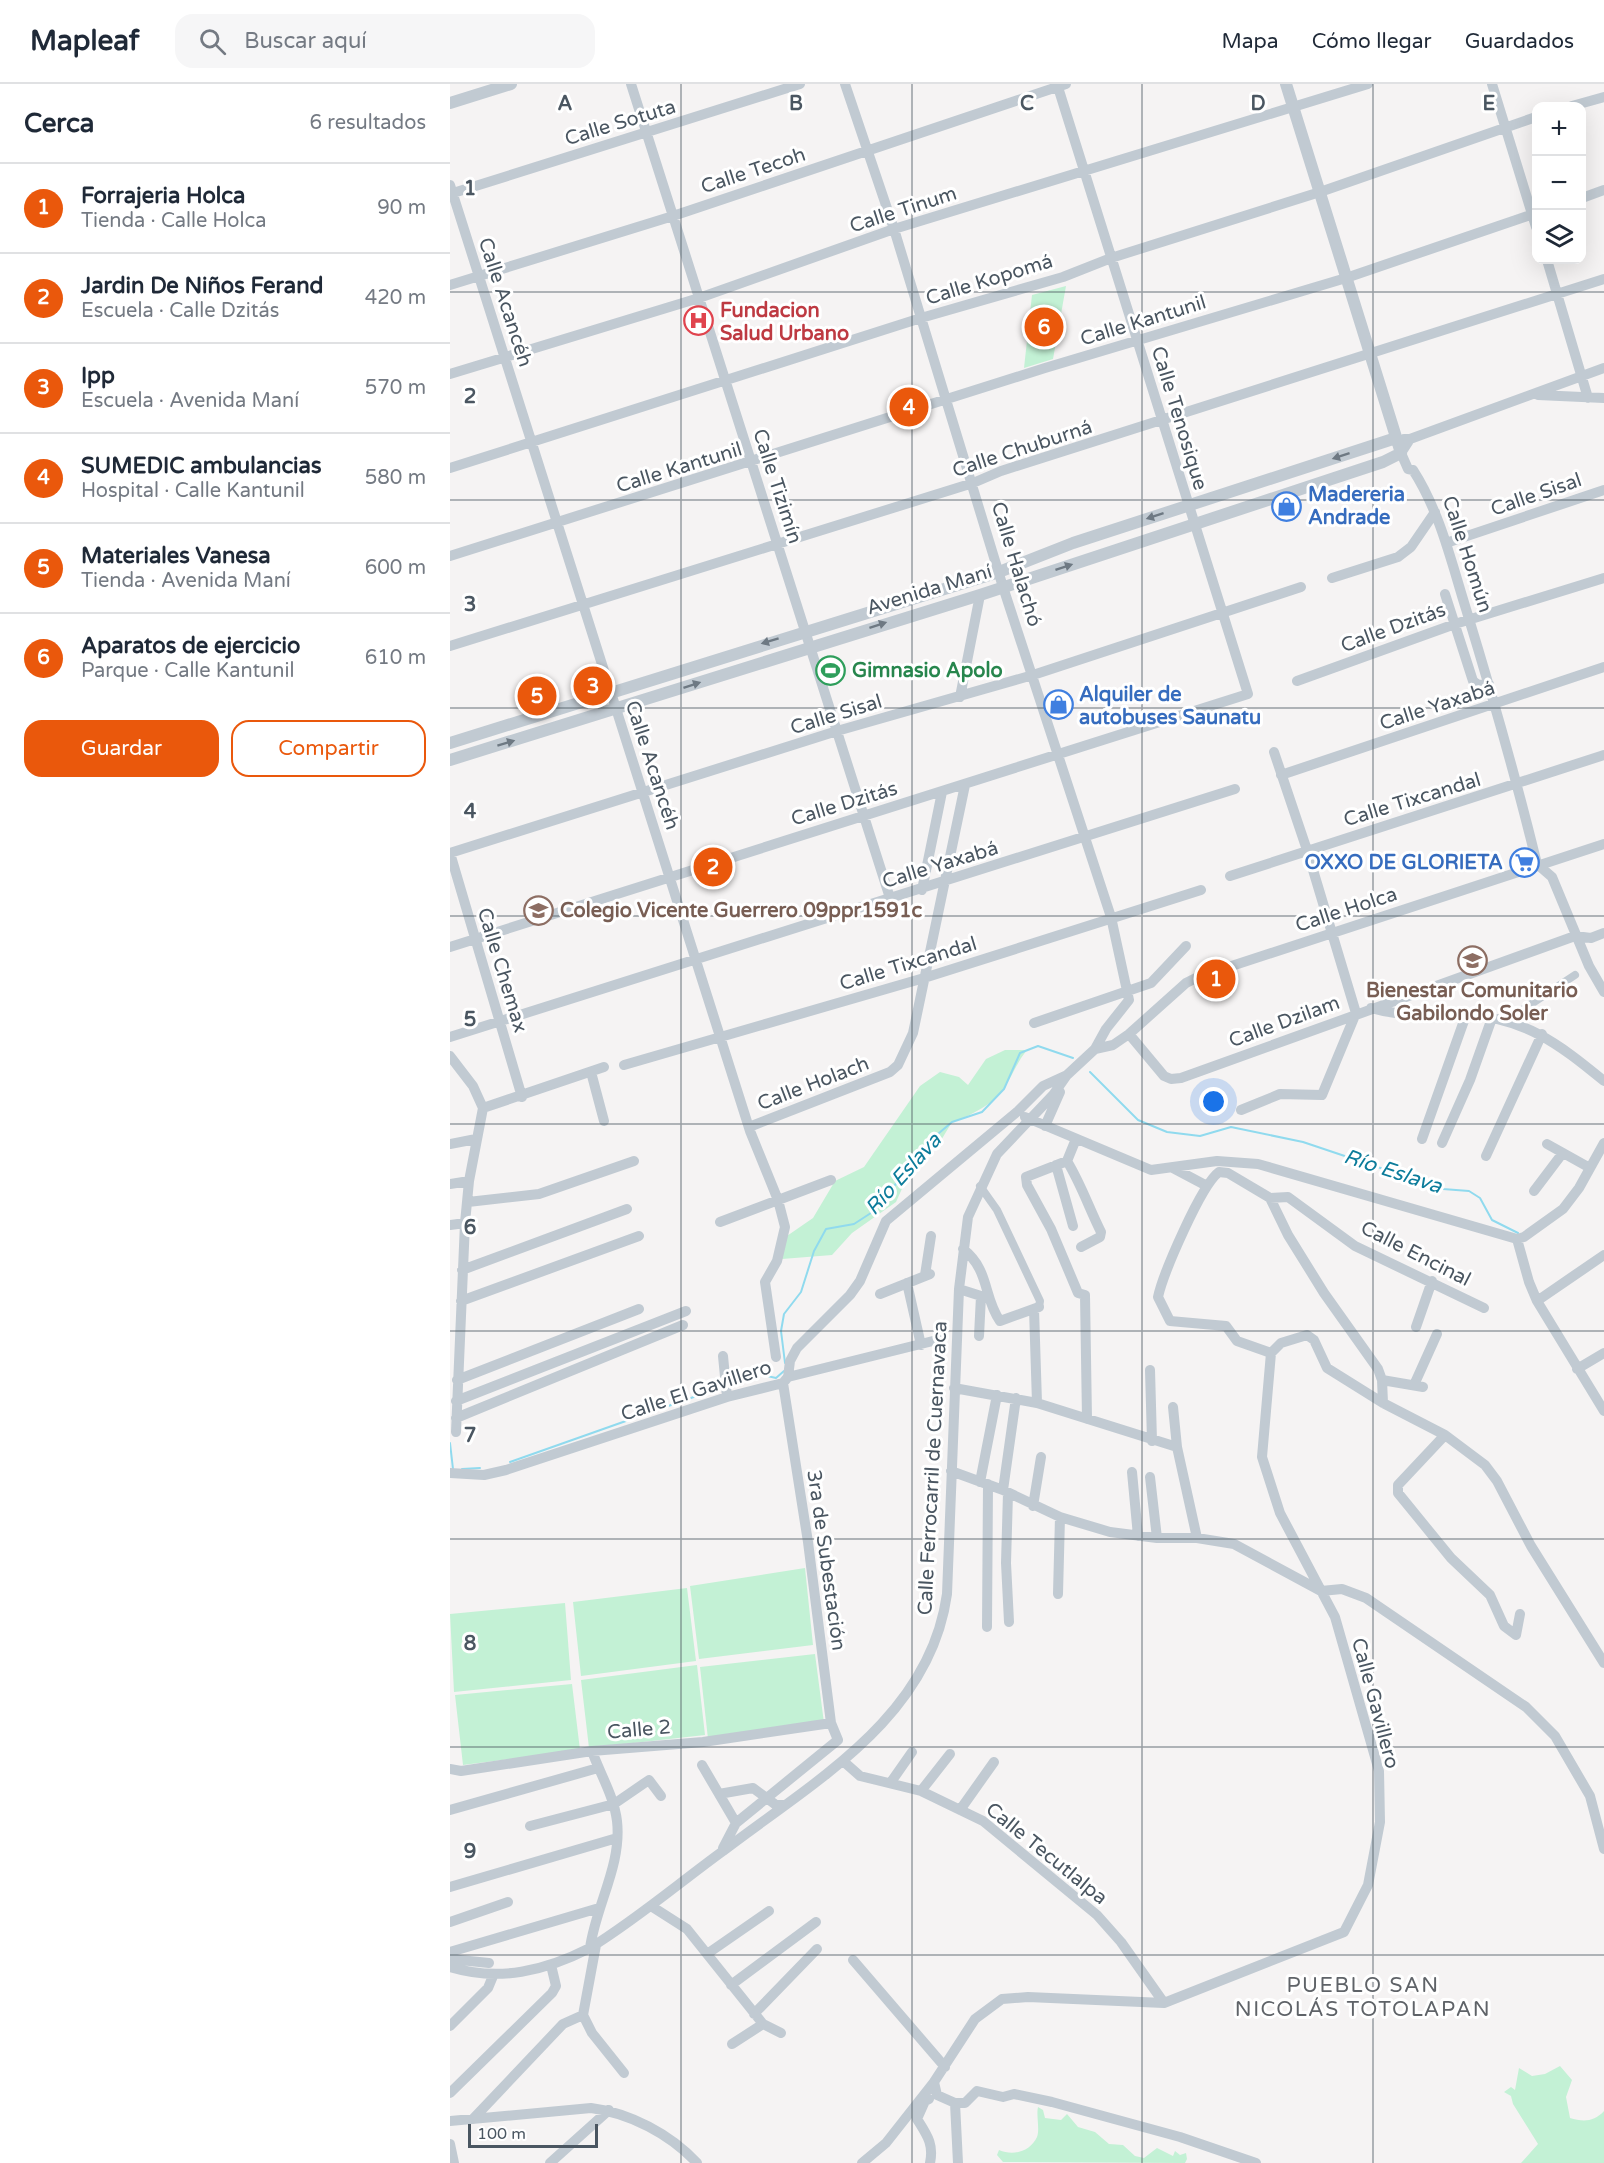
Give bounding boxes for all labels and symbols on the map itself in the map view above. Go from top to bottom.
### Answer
text: A [558,92,573,116]
text: B [789,92,803,116]
text: C [1020,92,1034,116]
text: D [1250,92,1266,116]
text: E [1483,92,1496,116]
street label: Calle Sotuta [562,95,679,151]
street label: Calle Tecoh [698,143,809,199]
text: 1 [464,177,476,201]
street label: Calle Tinum [847,181,960,239]
street label: Calle Acancéh [473,235,537,370]
street label: Calle Kopomá [923,249,1056,311]
street label: Calle Kantunil [1078,290,1209,351]
place label: Fundacion Salud Urbano [720,299,849,346]
pin: 6 [1024,304,1064,350]
hospital icon: Fundacion Salud Urbano [683,305,715,337]
street label: Calle Tenosique [1146,344,1212,493]
pin: 4 [890,384,928,430]
text: 2 [464,385,476,409]
street label: Calle Chuburná [949,415,1095,483]
street label: Calle Tizimín [747,426,807,547]
street label: Calle Kantunil [614,437,745,498]
one-way arrow [1332,451,1350,461]
street label: Calle Sisal [1488,468,1585,522]
place label: Madereria Andrade [1308,483,1405,530]
shop icon: Madereria Andrade [1271,490,1303,522]
street label: Calle Homún [1437,493,1497,616]
street label: Calle Halachó [986,499,1046,630]
one-way arrow [1146,512,1164,521]
street label: Avenida Maní [864,559,995,620]
one-way arrow [1055,562,1073,572]
text: 3 [464,593,476,617]
street label: Calle Dzitás [1338,598,1449,658]
one-way arrow [869,620,887,630]
one-way arrow [761,637,779,647]
sports icon: Gimnasio Apolo [815,654,847,686]
place label: Gimnasio Apolo [852,659,1003,683]
pin: 3 [574,664,612,708]
pin: 5 [518,674,556,718]
street label: Calle Yaxabá [1377,676,1498,736]
one-way arrow [683,680,701,689]
place label: Alquiler de autobuses Saunatu [1079,683,1261,730]
shop icon: Alquiler de autobuses Saunatu [1042,689,1074,721]
street label: Calle Sisal [788,690,885,740]
street label: Calle Acancéh [620,698,684,833]
one-way arrow [497,738,515,747]
street label: Calle Tixcandal [1341,768,1484,832]
street label: Calle Dzitás [788,776,900,832]
text: 4 [464,800,477,824]
street label: Calle Yaxabá [879,836,1001,894]
pin: 2 [694,844,732,890]
supermarket icon: OXXO DE GLORIETA [1508,846,1540,878]
place label: OXXO DE GLORIETA [1305,851,1503,875]
street label: Calle Holca [1292,882,1400,938]
school or university icon: Colegio Vicente Guerrero 09ppr1591c [523,894,555,926]
place label: Colegio Vicente Guerrero 09ppr1591c [560,899,922,923]
street label: Calle Chemax [472,905,532,1036]
street label: Calle Tixcandal [837,932,980,996]
school or university icon: Bienestar Comunitario Gabilondo Soler [1456,944,1488,976]
pin: 1 [1196,956,1236,1002]
place label: Bienestar Comunitario Gabilondo Soler [1366,979,1578,1026]
street label: Calle Dzilam [1226,991,1343,1053]
text: 5 [464,1008,476,1032]
street label: Calle Holach [754,1052,873,1116]
your location [1199,1087,1228,1116]
water label: Río Eslava [860,1127,947,1220]
water label: Río Eslava [1341,1144,1446,1199]
text: 6 [464,1216,476,1240]
street label: Calle Encinal [1356,1216,1475,1292]
street label: Calle Ferrocarril de Cuernavaca [913,1320,953,1616]
street label: Calle El Gavillero [618,1355,775,1427]
text: 7 [464,1424,476,1448]
street label: 3ra de Subestación [801,1468,851,1652]
text: 8 [464,1632,476,1656]
street label: Calle Gavillero [1346,1635,1404,1771]
street label: Calle 2 [606,1715,672,1745]
street label: Calle Tecutlalpa [981,1797,1112,1910]
text: 9 [464,1840,476,1864]
district label: PUEBLO SAN NICOLÁS TOTOLAPAN [1235,1973,1491,2022]
scale bar [468,2121,598,2148]

